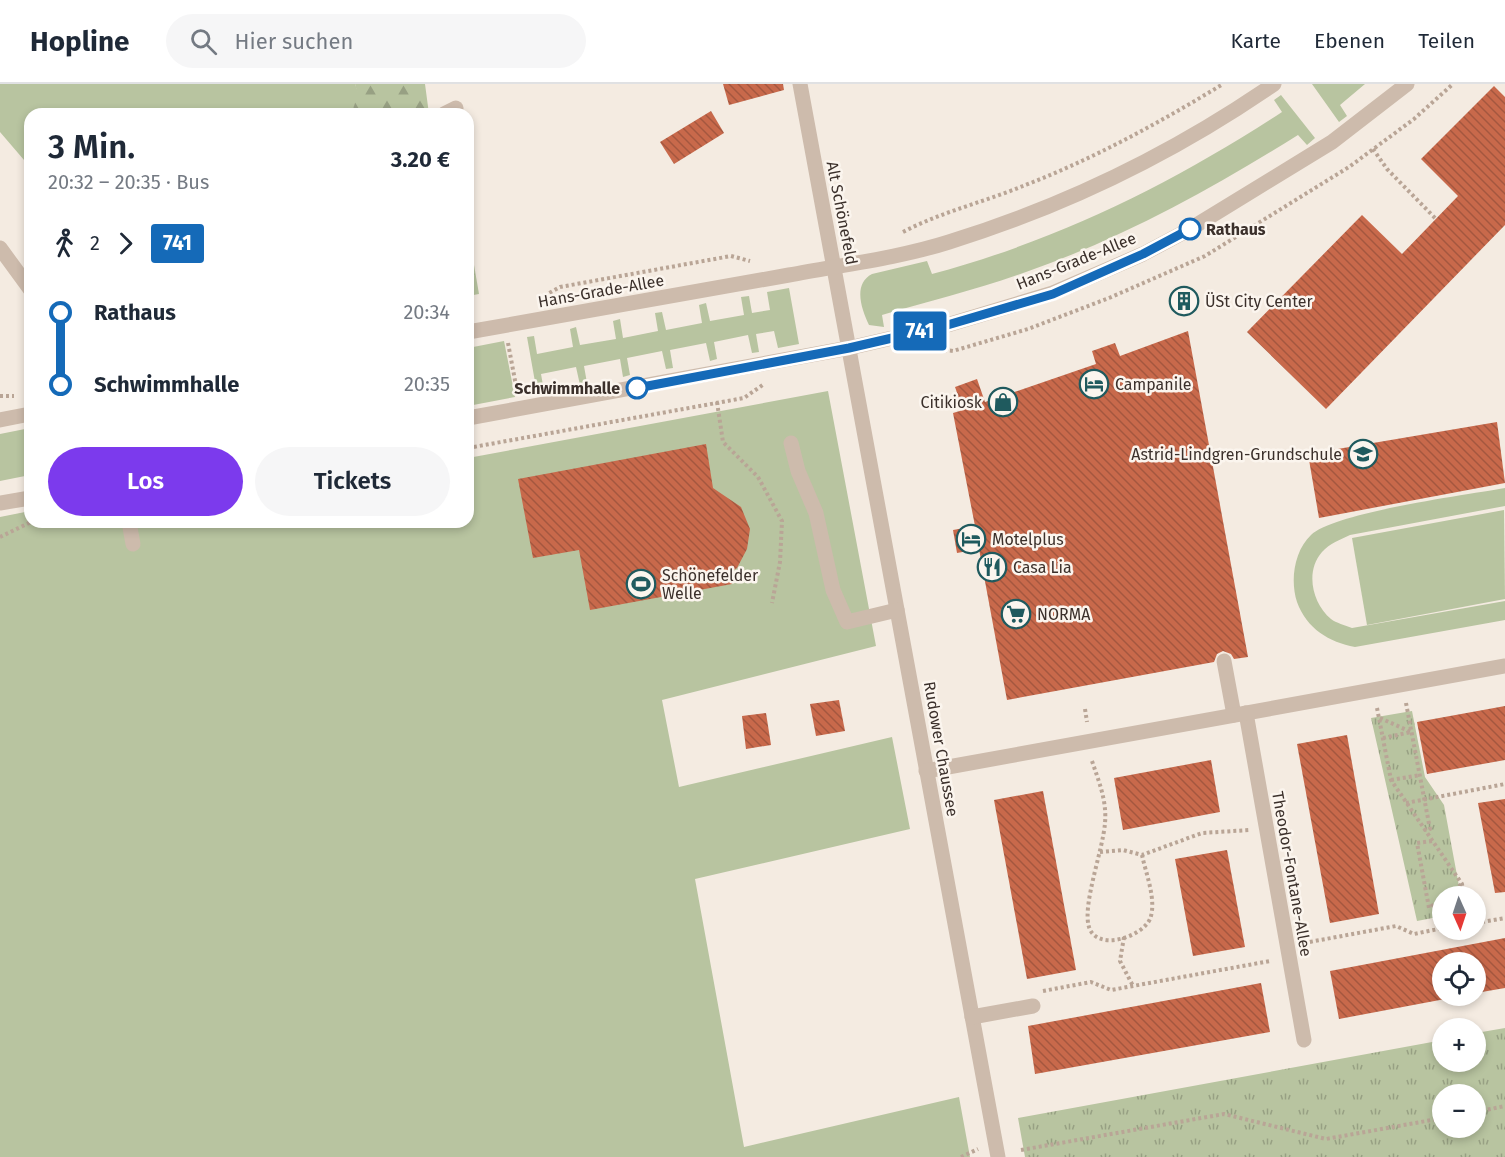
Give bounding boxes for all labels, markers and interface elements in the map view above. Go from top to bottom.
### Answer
search box [166,14,586,68]
text: Hopline [30,25,130,58]
icon: search [187,25,220,58]
text: Hier suchen [235,28,353,55]
text: Karte [1230,28,1281,54]
text: Ebenen [1314,28,1385,54]
text: Teilen [1418,28,1475,54]
text: 3 Min. [48,127,135,167]
text: 3.20 € [391,146,450,173]
street label: Alt Schönefeld [823,160,861,266]
text: 20:32 – 20:35 · Bus [48,170,209,194]
marker: Rathaus [1179,218,1201,240]
place label: Rathaus [1206,220,1266,239]
icon: walk [48,227,81,260]
icon: forward [109,227,142,260]
street label: Hans-Grade-Allee [1013,228,1139,294]
text: 741 [163,230,192,256]
text: 2 [90,231,100,255]
street label: Hans-Grade-Allee [537,271,665,311]
building icon: ÜSt City Center [1168,285,1200,317]
place label: ÜSt City Center [1205,292,1313,311]
text: Rathaus [94,299,176,326]
text: 20:34 [403,300,450,324]
line badge: 741 [886,312,954,350]
text: 741 [905,318,935,344]
hotel icon: Campanile [1078,368,1110,400]
text: Schwimmhalle [94,371,239,398]
text: 20:35 [404,372,450,396]
place label: Campanile [1115,375,1191,394]
marker: Schwimmhalle [626,377,648,399]
place label: Schwimmhalle [514,379,620,398]
shop icon: Citikiosk [987,386,1019,418]
place label: Citikiosk [921,393,983,412]
school or university icon: Astrid-Lindgren-Grundschule [1347,438,1379,470]
place label: Astrid-Lindgren-Grundschule [1131,445,1342,464]
button: Los [48,447,243,516]
button: Tickets [255,447,450,516]
hotel icon: Motelplus [955,523,987,555]
place label: Motelplus [992,530,1064,549]
restaurant icon: Casa Lia [976,551,1008,583]
place label: Casa Lia [1013,558,1072,577]
place label: Schönefelder Welle [662,566,759,603]
sports icon: Schönefelder Welle [625,568,657,600]
supermarket icon: NORMA [1000,598,1032,630]
place label: NORMA [1037,605,1091,624]
street label: Rudower Chaussee [920,680,962,818]
street label: Theodor-Fontane-Allee [1268,790,1316,958]
north arrow [1432,886,1486,940]
map controls [1432,886,1486,1138]
button: locate [1432,952,1486,1006]
button: + [1432,1018,1486,1072]
button: − [1432,1084,1486,1138]

